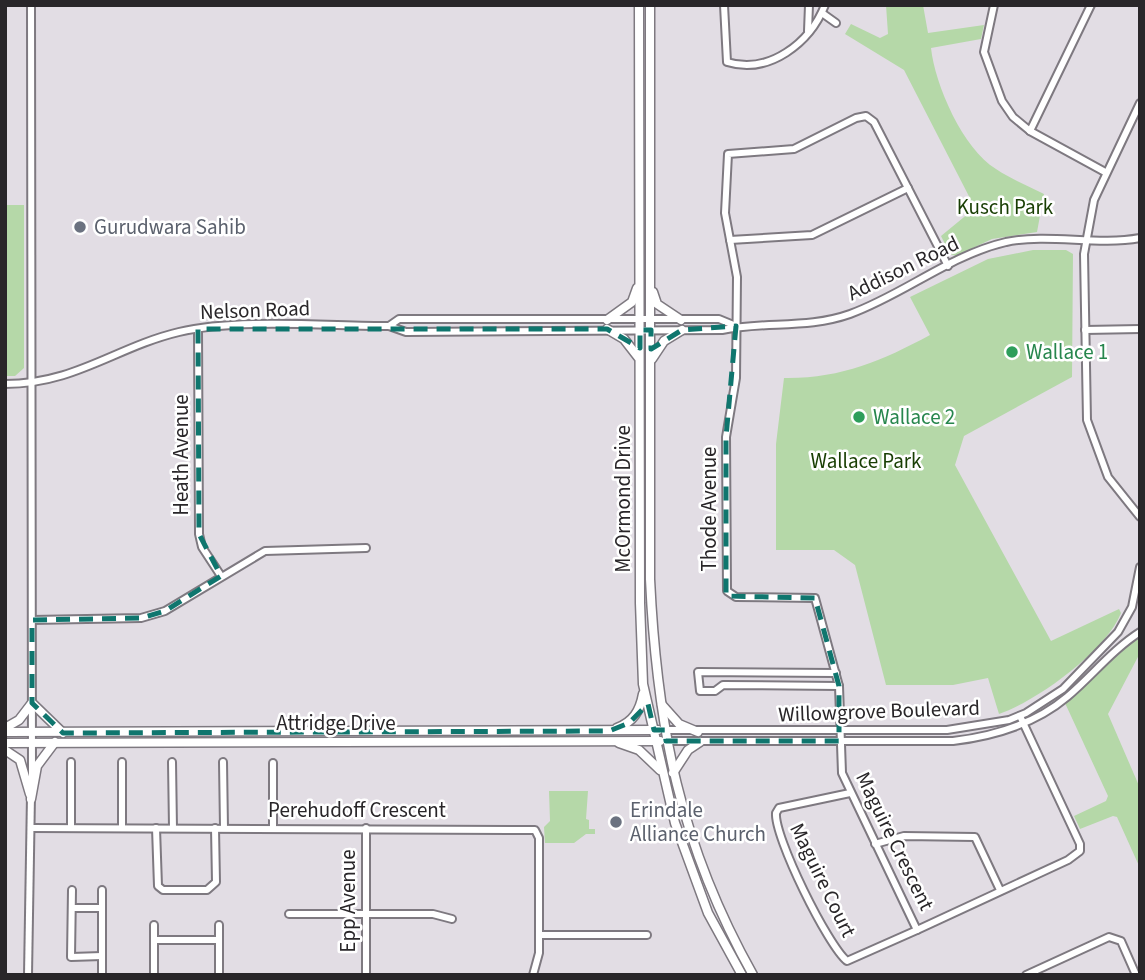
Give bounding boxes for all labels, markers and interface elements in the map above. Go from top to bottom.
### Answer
park label: Kusch Park [957,192,1054,222]
place label: Gurudwara Sahib [94,212,246,242]
marker: Gurudwara Sahib [72,219,88,235]
street label: Addison Road [842,228,964,308]
street label: Nelson Road [199,293,311,327]
place label: Wallace 1 [1026,337,1108,367]
marker: Wallace 1 [1004,344,1020,360]
street label: Heath Avenue [166,394,196,516]
place label: Wallace 2 [873,402,955,432]
marker: Wallace 2 [851,409,867,425]
street label: McOrmond Drive [608,425,638,573]
street label: Thode Avenue [694,446,724,572]
park label: Wallace Park [810,446,922,476]
street label: Willowgrove Boulevard [778,692,980,730]
street label: Attridge Drive [276,708,396,738]
street label: Maguire Crescent [848,767,942,915]
street label: Perehudoff Crescent [268,795,446,825]
place label: Erindale Alliance Church [630,795,766,849]
marker: Erindale Alliance Church [608,814,624,830]
street label: Maguire Court [782,818,864,942]
street label: Epp Avenue [333,849,363,953]

